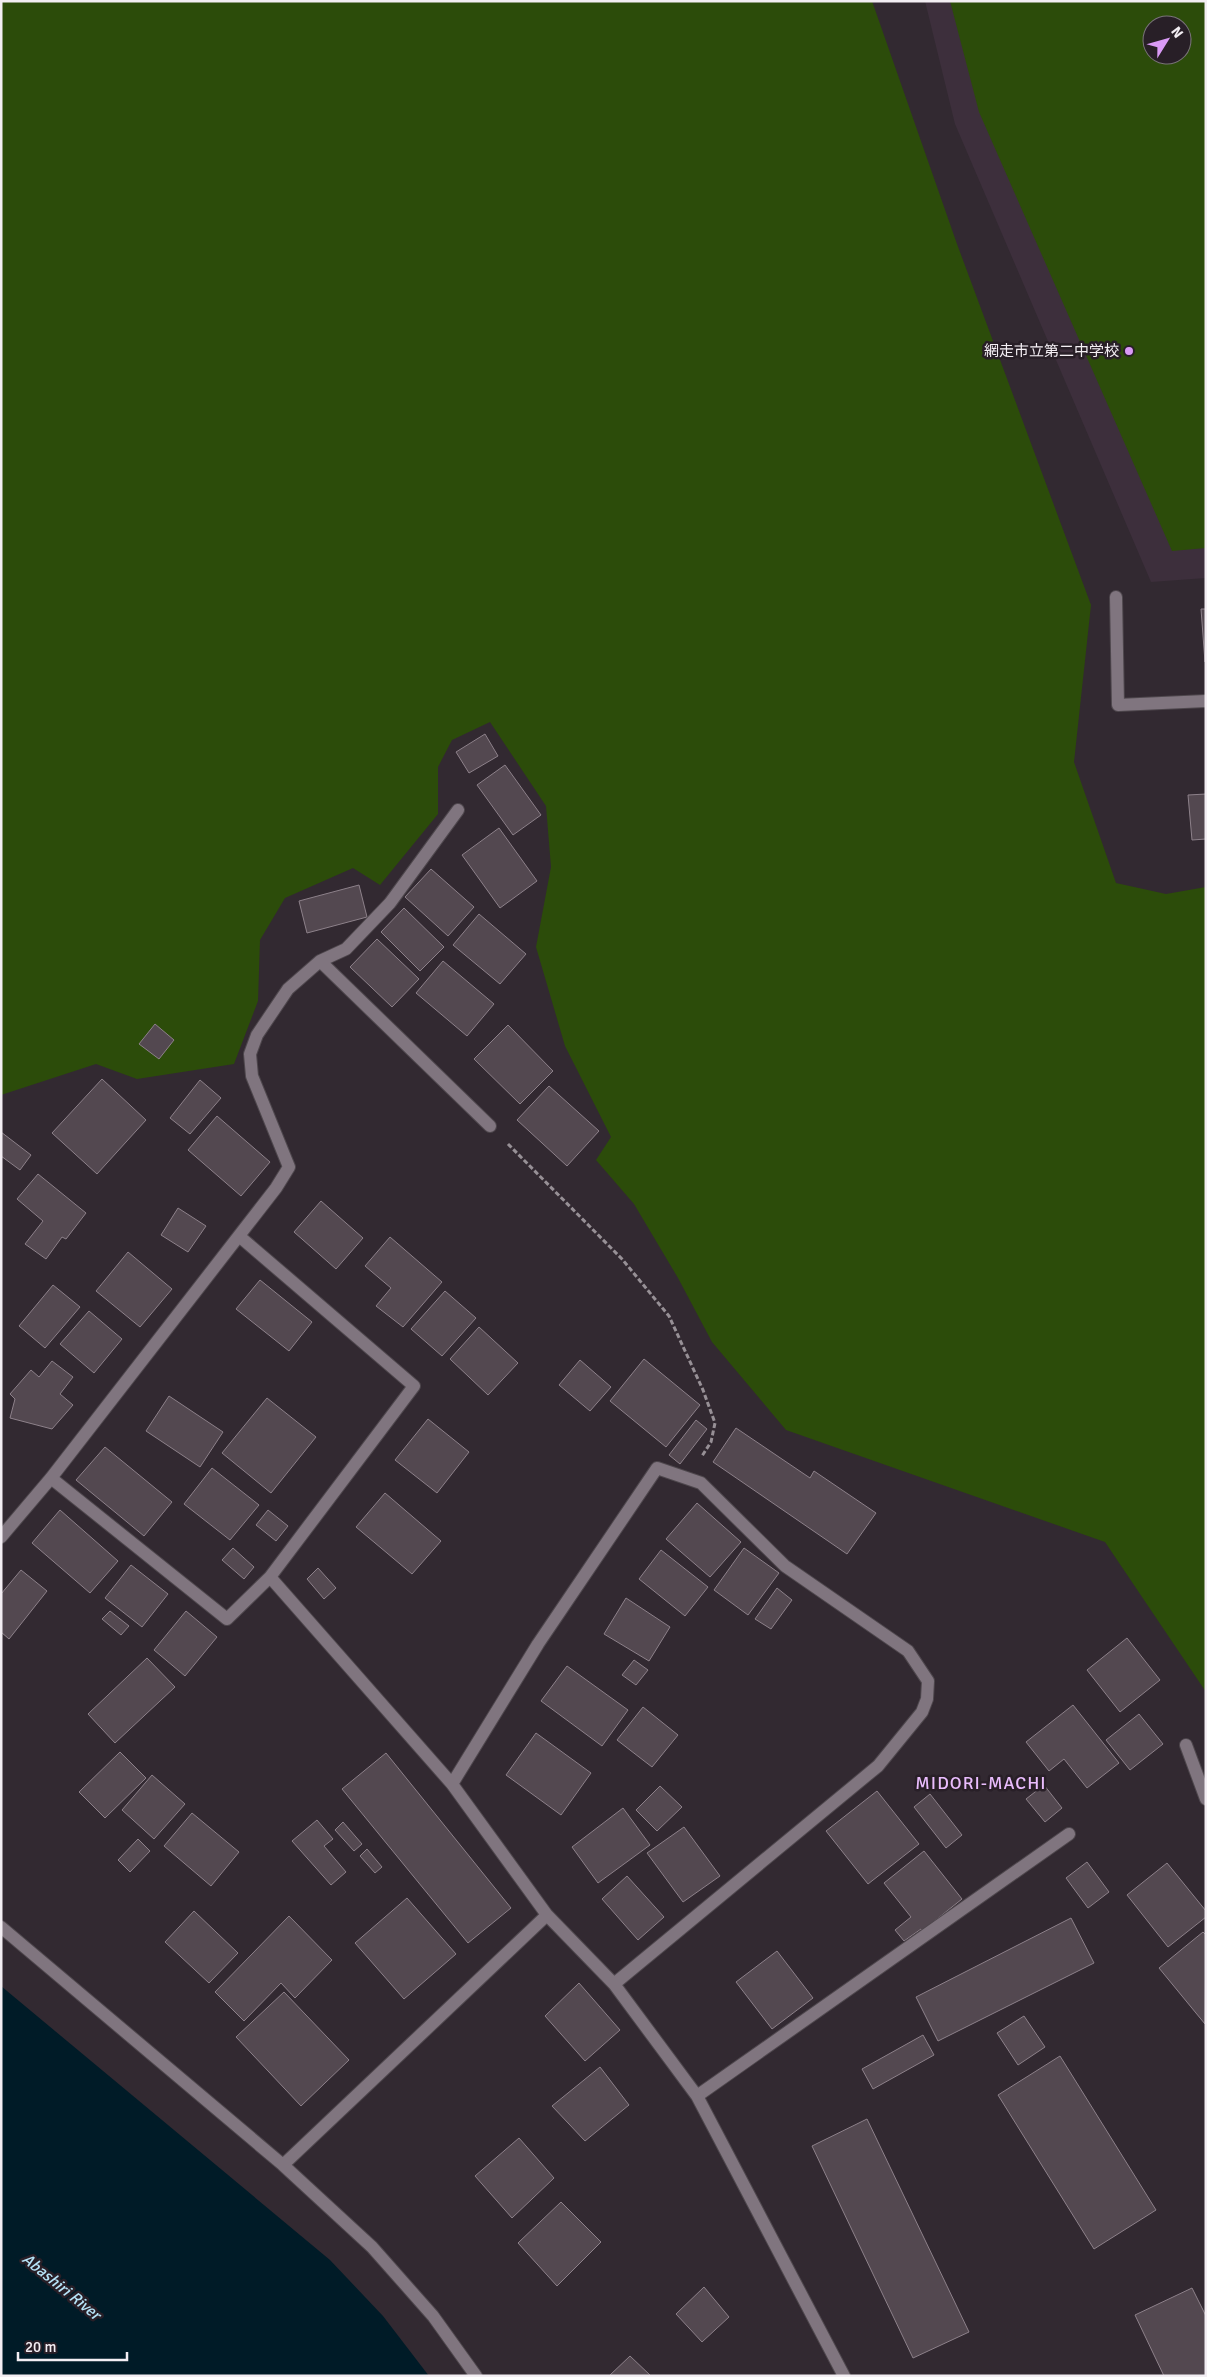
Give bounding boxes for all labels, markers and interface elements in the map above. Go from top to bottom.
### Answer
north arrow [1142,15,1192,65]
text: N [1167,23,1187,41]
place label: 網走市立第二中学校 [984,342,1119,360]
marker: 網走市立第二中学校 [1123,345,1135,357]
district label: MIDORI-MACHI [915,1772,1047,1794]
water label: Abashiri River [18,2249,106,2326]
scale bar [18,2330,126,2362]
text: 20 m [25,2338,56,2356]

